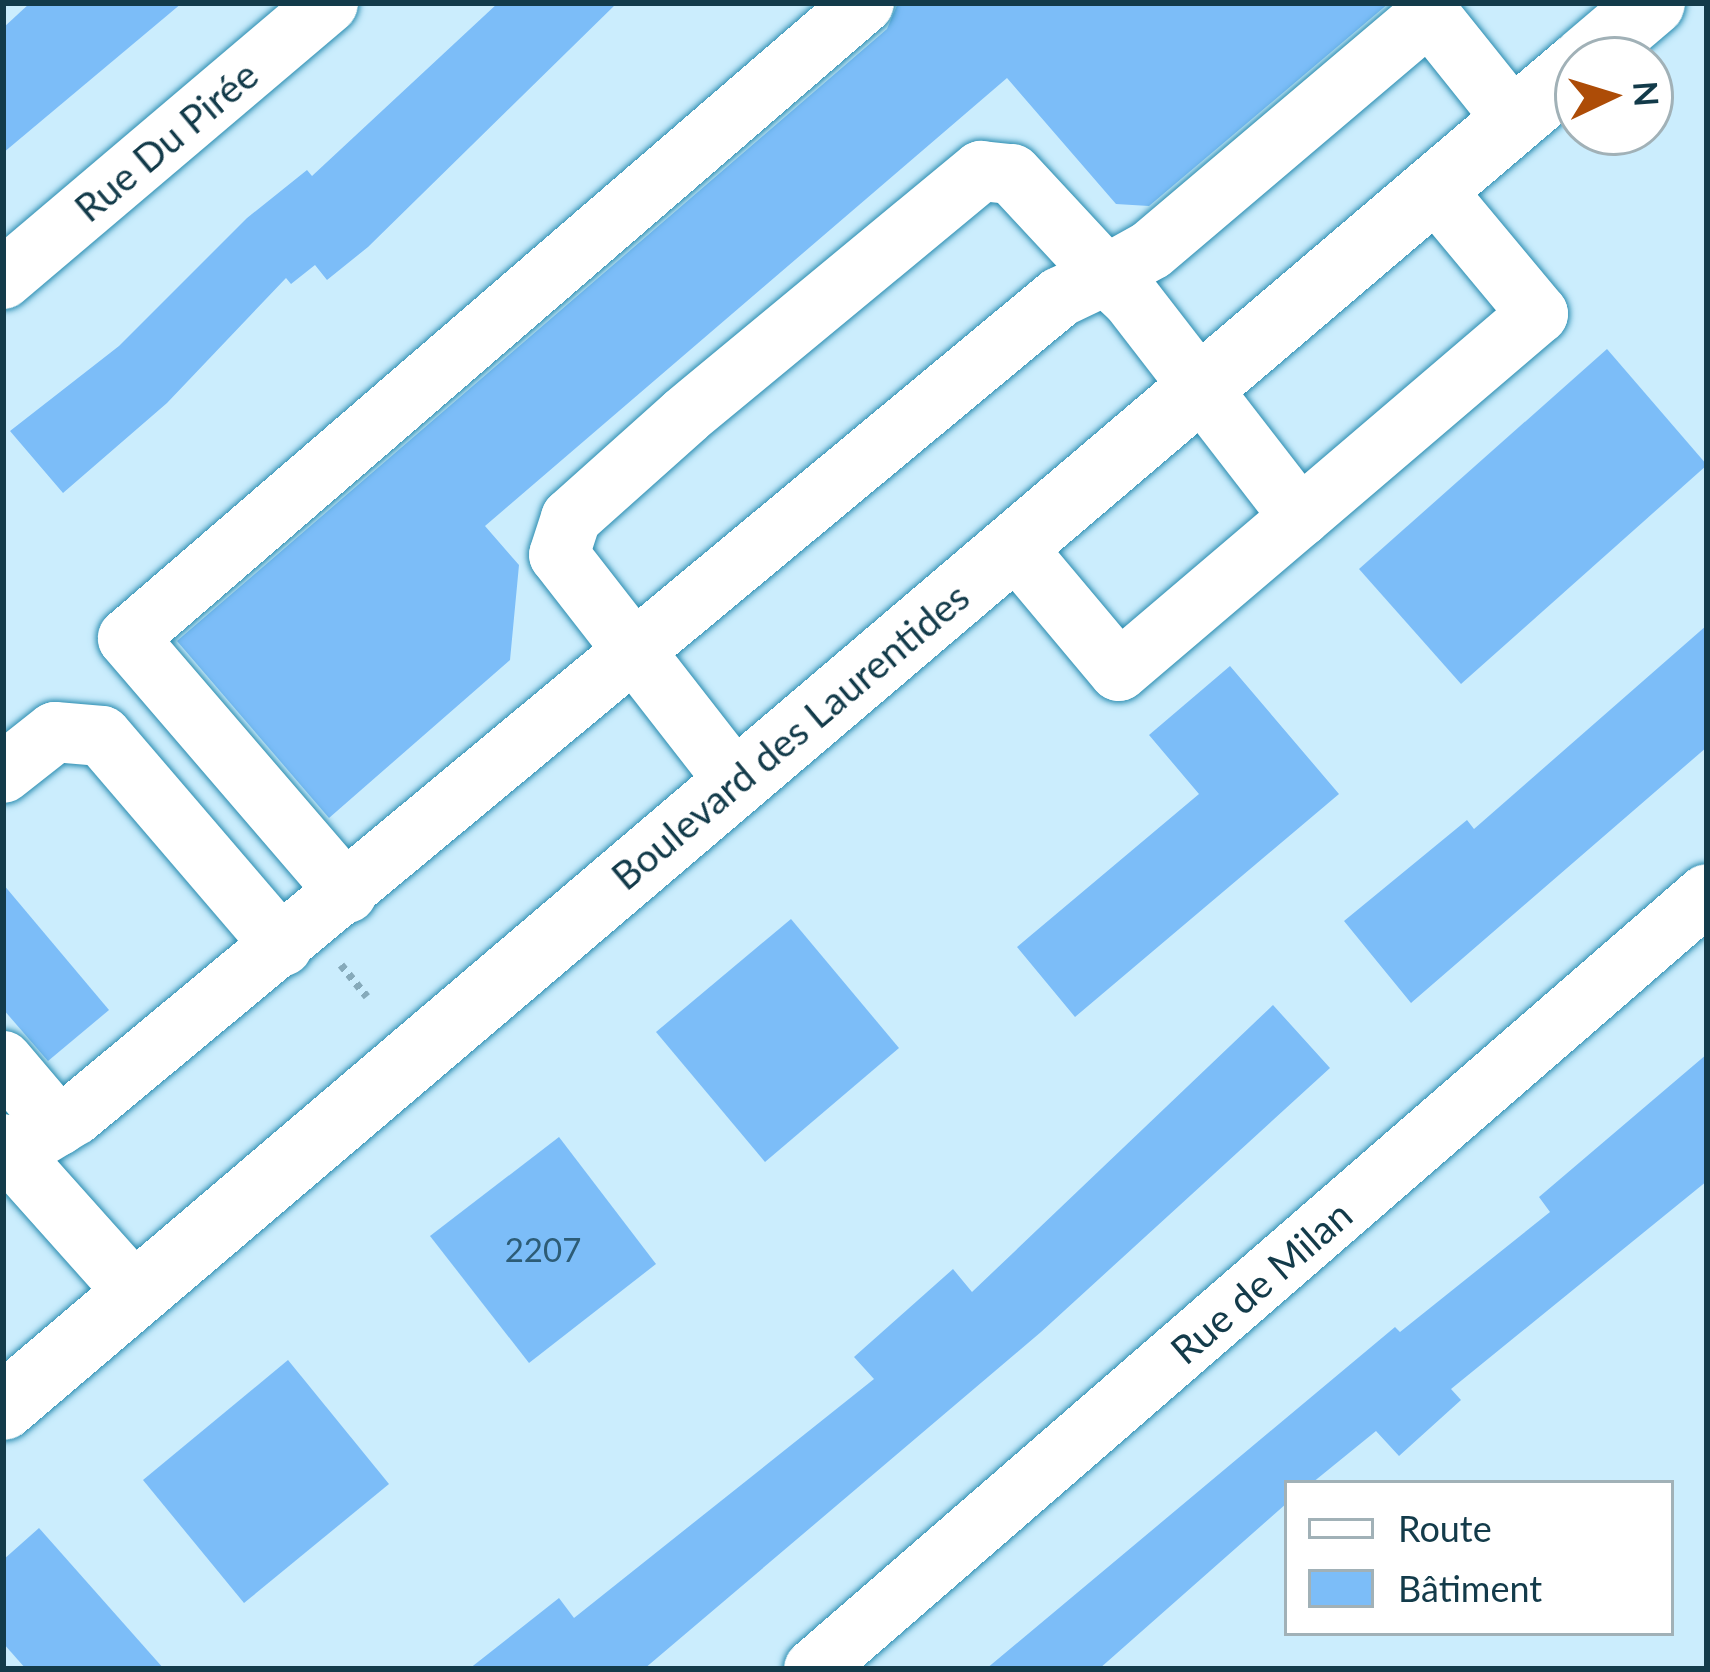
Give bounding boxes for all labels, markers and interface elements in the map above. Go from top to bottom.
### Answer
north arrow [1554,36,1674,156]
street label: Rue Du Pirée [65,51,267,231]
text: N [1626,80,1668,108]
street label: Boulevard des Laurentides [602,573,978,899]
street label: Rue de Milan [1161,1191,1361,1373]
house number: 2207 [505,1230,581,1270]
legend [1284,1480,1674,1636]
text: Route [1398,1506,1492,1550]
text: Bâtiment [1398,1566,1542,1610]

